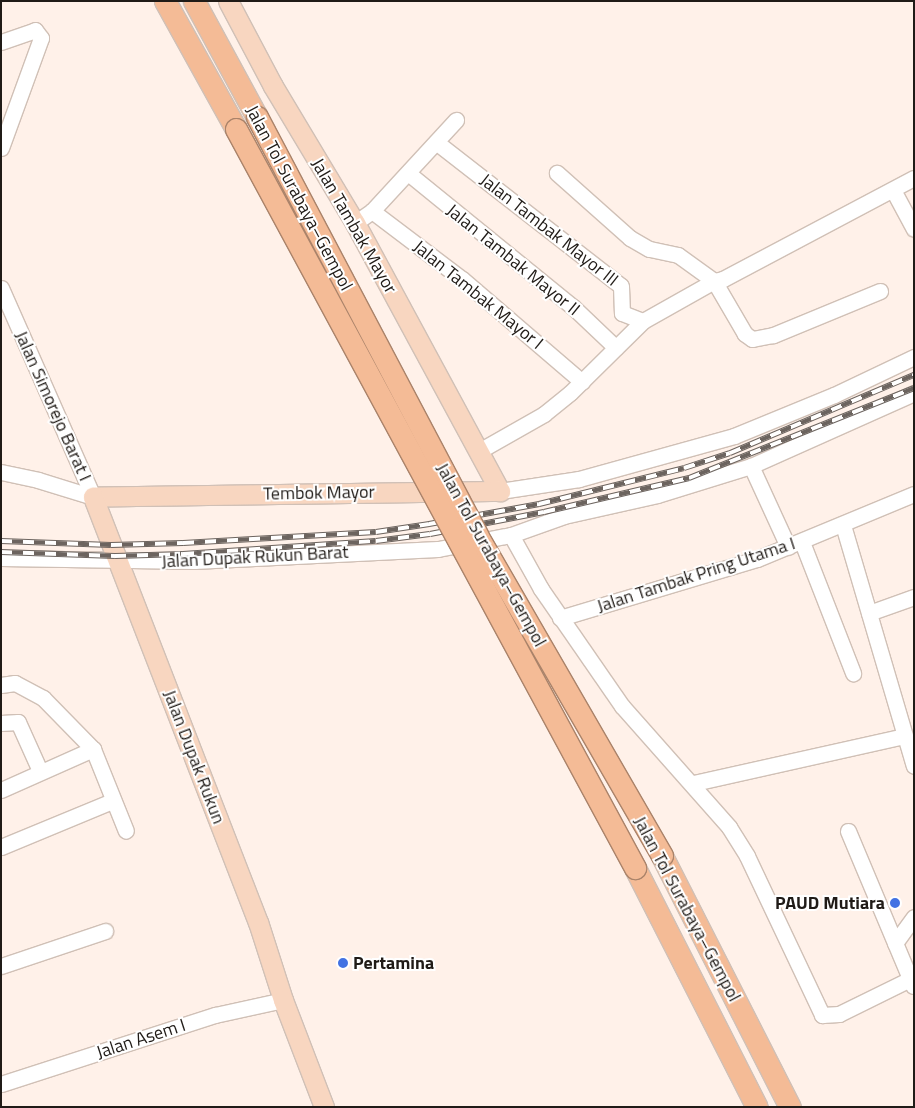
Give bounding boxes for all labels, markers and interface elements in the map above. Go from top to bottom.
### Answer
street label: Jalan Tol Surabaya–Gempol [241,102,357,294]
street label: Jalan Tambak Mayor [307,155,401,297]
street label: Jalan Tambak Mayor III [476,169,622,291]
street label: Jalan Tambak Mayor II [442,200,584,320]
street label: Jalan Tambak Mayor I [409,236,547,354]
street label: Jalan Simorejo Barat I [10,328,96,484]
street label: Jalan Tol Surabaya–Gempol [431,459,551,651]
street label: Tembok Mayor [263,481,375,505]
street label: Jalan Tambak Pring Utama I [594,533,798,617]
street label: Jalan Dupak Rukun Barat [161,541,349,573]
street label: Jalan Dupak Rukun [159,687,229,827]
street label: Jalan Tol Surabaya–Gempol [629,813,745,1005]
place label: PAUD Mutiara [775,892,885,914]
marker: PAUD Mutiara [889,897,901,909]
place label: Pertamina [353,952,434,974]
marker: Pertamina [337,957,349,969]
street label: Jalan Asem I [94,1014,188,1064]

